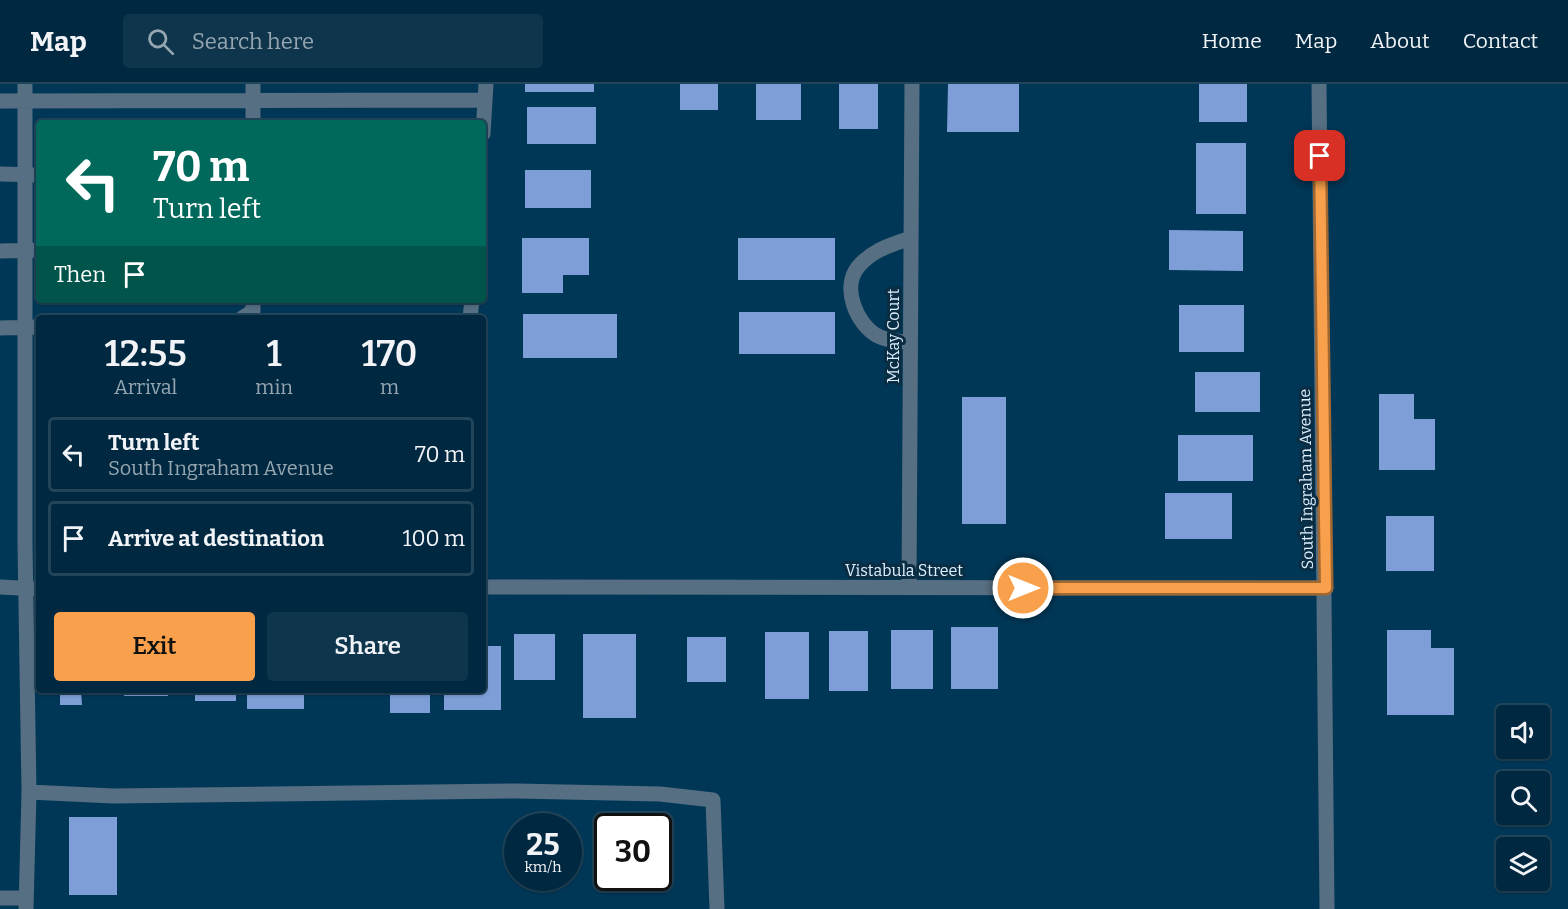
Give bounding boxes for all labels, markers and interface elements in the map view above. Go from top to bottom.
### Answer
search box [123,14,543,68]
text: Map [30,25,87,58]
icon: search [144,25,177,58]
text: Search here [192,28,314,55]
text: Home [1202,28,1262,54]
text: Map [1295,28,1337,54]
text: About [1370,28,1430,54]
text: Contact [1463,28,1538,54]
pin [1294,130,1345,181]
icon: arrive [1303,139,1336,172]
text: 70 m [153,142,249,192]
icon: left [54,144,132,222]
text: Turn left [153,193,261,225]
icon: arrive [118,258,151,291]
text: Then [54,261,106,288]
street label: McKay Court [884,288,903,383]
text: 12:55 [104,332,187,376]
text: 1 [267,332,282,376]
text: 170 [361,332,418,376]
text: Arrival [114,375,177,399]
text: min [255,375,293,399]
text: m [380,375,399,399]
street label: South Ingraham Avenue [1295,389,1317,569]
text: Turn left [108,429,200,456]
icon: left [57,438,90,471]
text: 70 m [415,441,465,468]
text: South Ingraham Avenue [108,456,334,480]
icon: arrive [57,522,90,555]
text: Arrive at destination [108,525,324,552]
text: 100 m [402,525,465,552]
position arrow [991,556,1055,620]
street label: Vistabula Street [845,561,963,580]
button: Exit [54,612,255,681]
button: Share [267,612,468,681]
map controls [1496,705,1550,891]
button: sound [1496,705,1550,759]
button: search [1496,771,1550,825]
speed limit sign: 30 [594,813,672,891]
text: 25 [526,827,560,863]
button: layers [1496,837,1550,891]
text: km/h [524,858,562,876]

